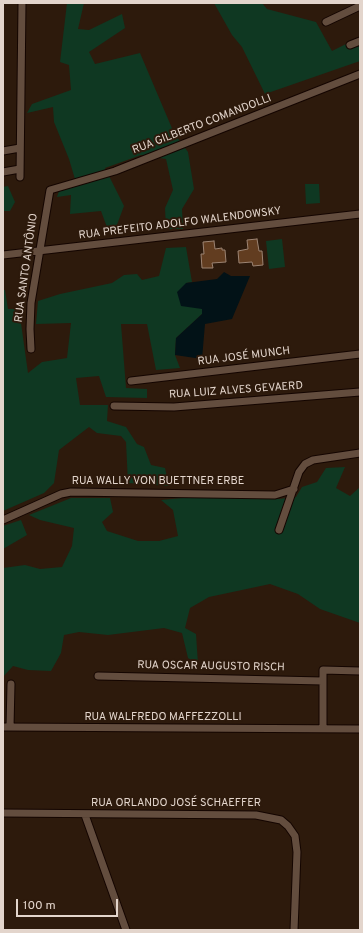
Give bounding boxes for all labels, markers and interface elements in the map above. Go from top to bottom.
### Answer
street label: RUA GILBERTO COMANDOLLI [131,92,273,158]
street label: RUA PREFEITO ADOLFO WALENDOWSKY [78,205,282,243]
street label: RUA SANTO ANTÔNIO [13,213,41,323]
street label: RUA JOSÉ MUNCH [197,345,291,369]
street label: RUA LUIZ ALVES GEVAERD [169,380,303,402]
street label: RUA WALLY VON BUETTNER ERBE [72,475,244,489]
street label: RUA OSCAR AUGUSTO RISCH [137,659,285,675]
street label: RUA WALFREDO MAFFEZZOLLI [84,711,242,725]
street label: RUA ORLANDO JOSÉ SCHAEFFER [91,797,261,811]
scale bar [18,891,120,917]
text: 100 m [23,898,56,914]

